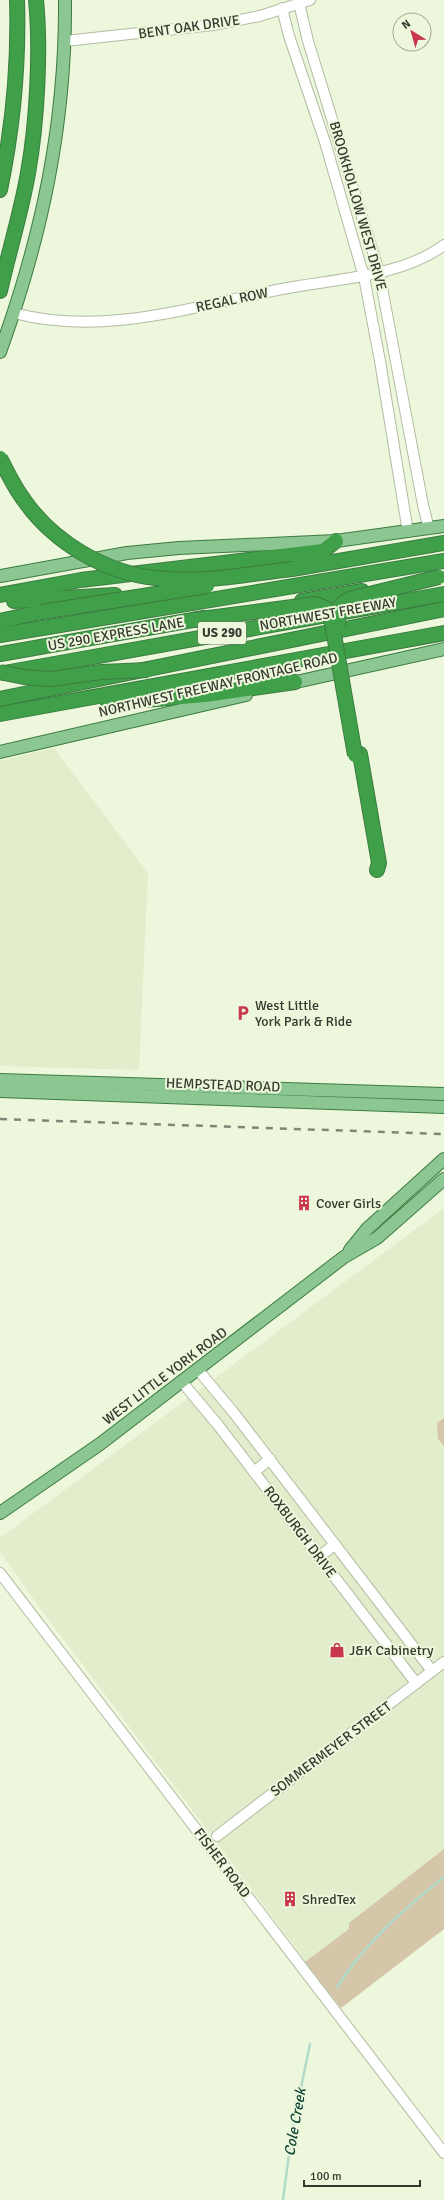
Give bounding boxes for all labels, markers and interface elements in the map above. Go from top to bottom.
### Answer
street label: BENT OAK DRIVE [137,11,241,43]
north arrow [392,12,432,52]
text: N [399,17,413,32]
street label: BROOKHOLLOW WEST DRIVE [326,120,390,293]
street label: REGAL ROW [194,284,270,316]
street label: NORTHWEST FREEWAY [258,594,398,634]
street label: US 290 EXPRESS LANE [46,614,186,654]
road number: US 290 [198,622,246,644]
street label: NORTHWEST FREEWAY FRONTAGE ROAD [97,649,339,721]
place label: West Little York Park & Ride [255,997,352,1030]
parking icon: West Little York Park & Ride [234,1004,252,1022]
street label: HEMPSTEAD ROAD [166,1075,280,1095]
building icon: Cover Girls [295,1194,313,1212]
place label: Cover Girls [316,1195,381,1212]
street label: WEST LITTLE YORK ROAD [99,1324,231,1428]
street label: ROXBURGH DRIVE [260,1483,340,1581]
shop icon: J&K Cabinetry [328,1641,346,1659]
place label: J&K Cabinetry [349,1642,434,1659]
street label: SOMMERMEYER STREET [267,1698,395,1800]
street label: FISHER ROAD [190,1825,254,1901]
building icon: ShredTex [281,1890,299,1908]
place label: ShredTex [302,1891,356,1908]
water label: Cole Creek [280,2085,310,2157]
scale bar [304,2162,420,2188]
text: 100 m [310,2169,342,2184]

